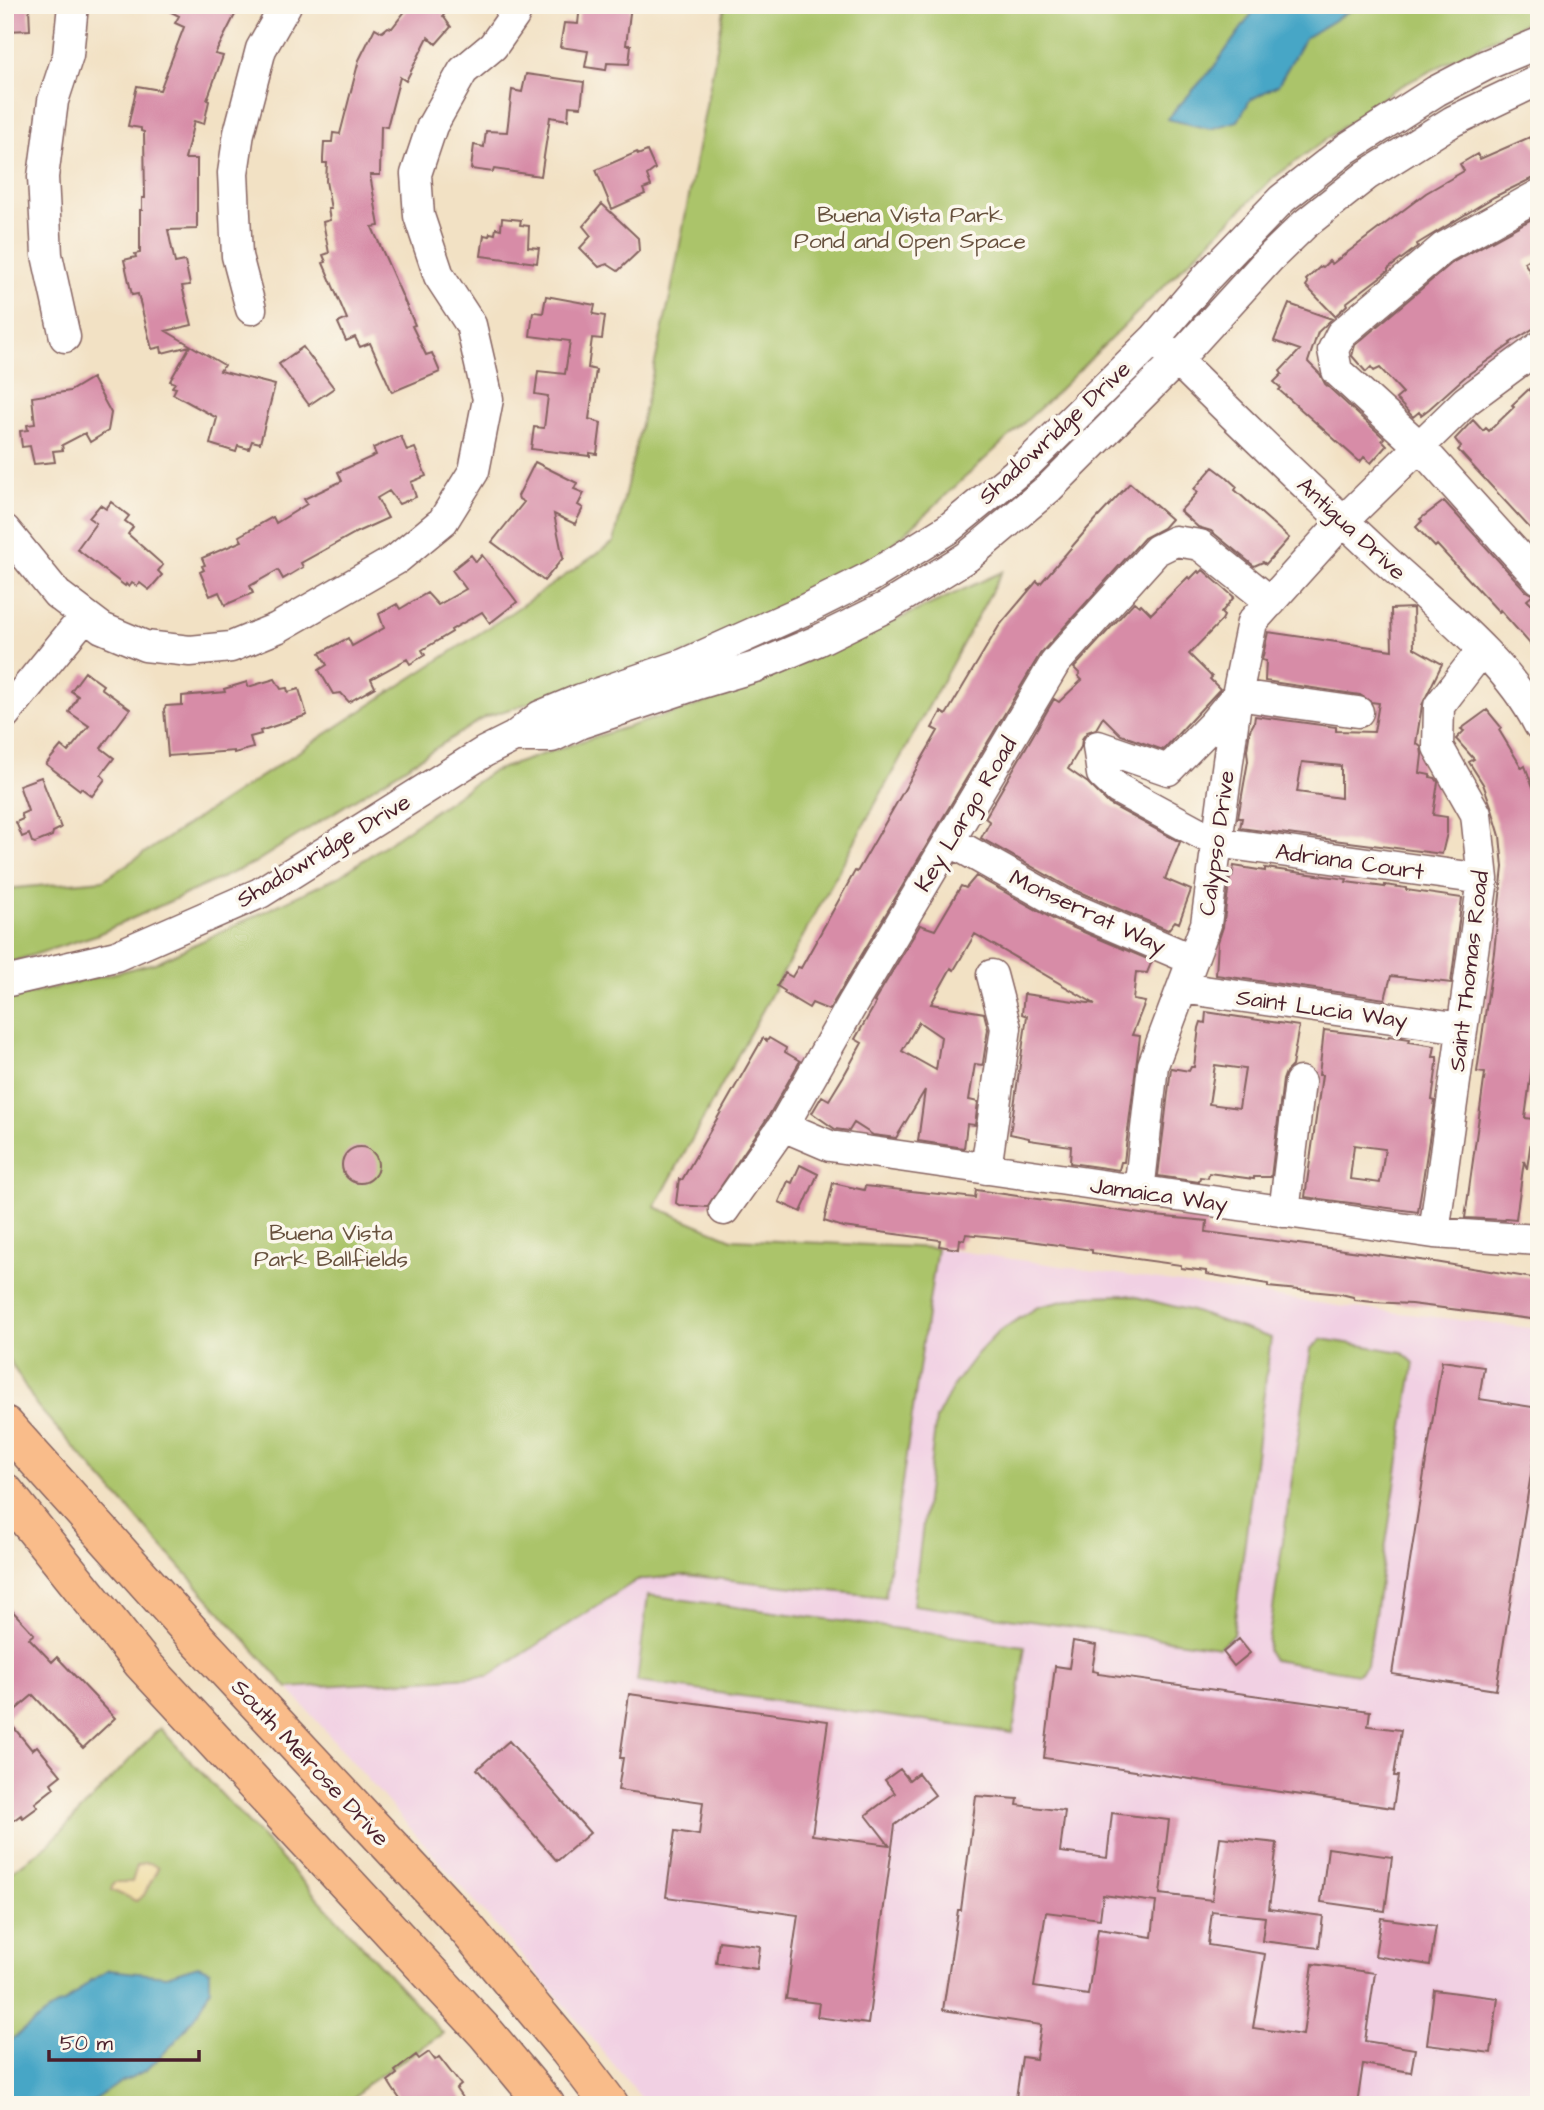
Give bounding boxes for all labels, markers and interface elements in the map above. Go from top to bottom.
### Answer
park label: Buena Vista Park Pond and Open Space [794,199,1026,257]
street label: Shadowridge Drive [971,353,1139,513]
street label: Antigua Drive [1289,470,1413,589]
street label: Key Largo Road [907,731,1026,898]
street label: Calypso Drive [1191,769,1244,918]
street label: Shadowridge Drive [230,786,417,916]
street label: Adriana Court [1274,836,1427,888]
street label: Monserrat Way [1004,862,1171,963]
street label: Saint Thomas Road [1441,869,1497,1073]
street label: Saint Lucia Way [1234,981,1410,1038]
street label: Jamaica Way [1088,1170,1230,1222]
park label: Buena Vista Park Ballfields [254,1217,408,1275]
street label: South Melrose Drive [224,1672,397,1854]
scale bar [49,2019,200,2063]
text: 50 m [60,2029,114,2058]

